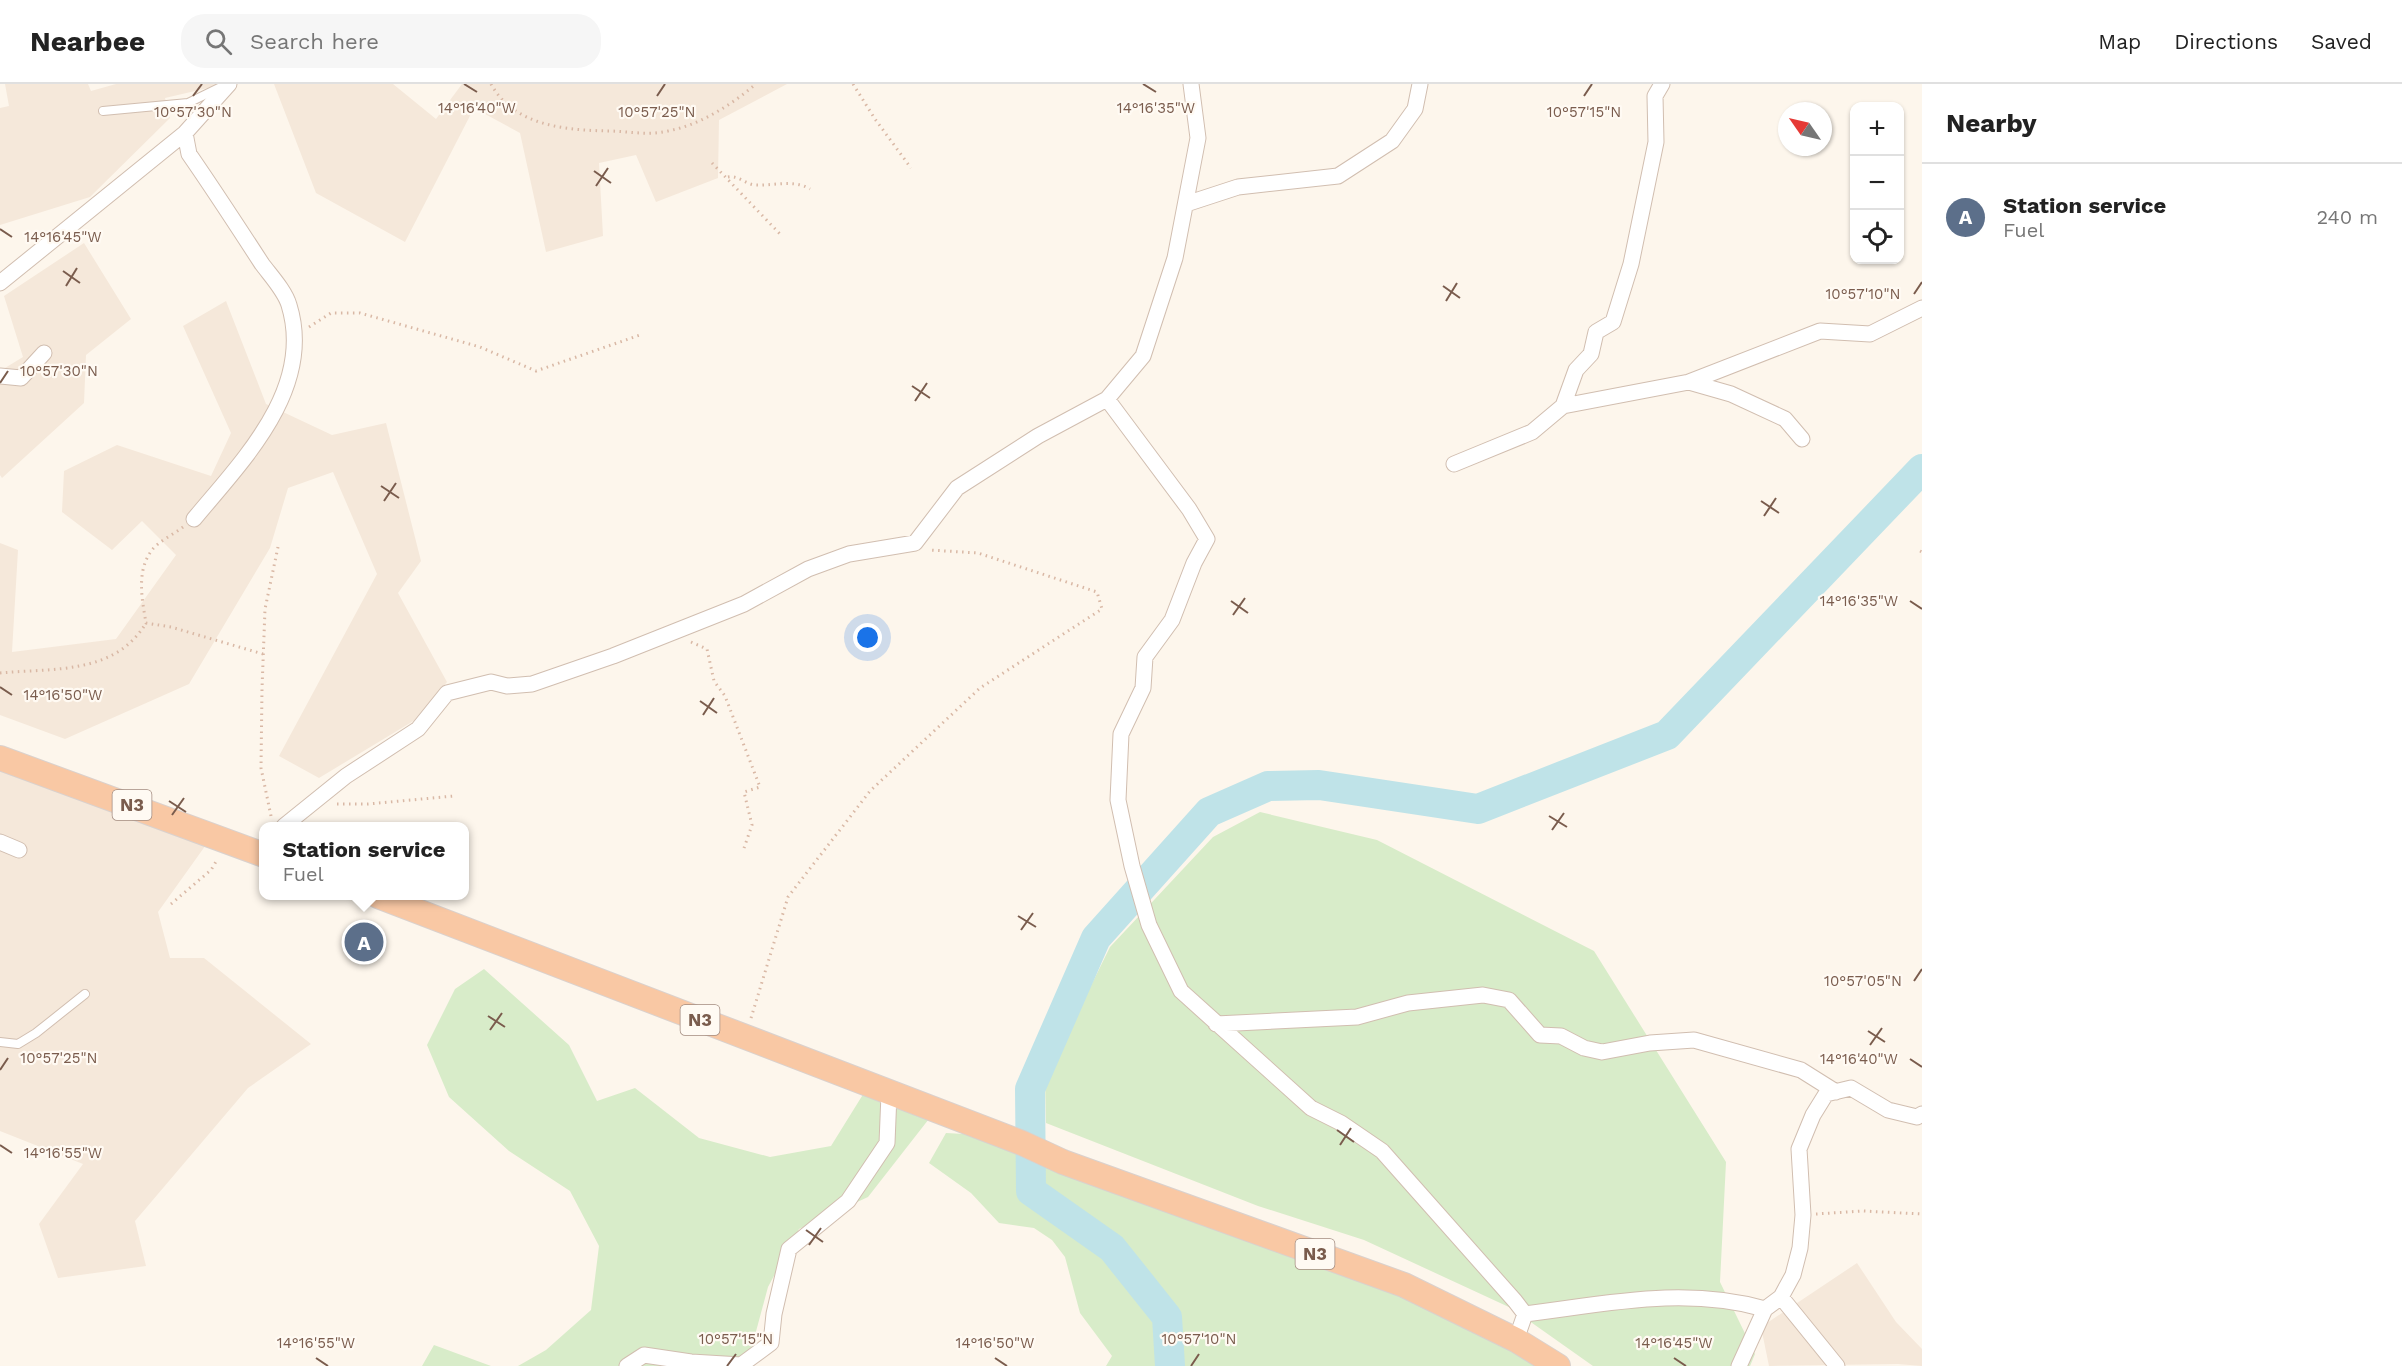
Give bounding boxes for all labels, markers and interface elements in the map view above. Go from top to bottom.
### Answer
search box [181,14,601,68]
text: Nearbee [30,25,145,58]
icon: search [202,25,235,58]
text: Search here [250,29,379,54]
text: Map [2098,29,2141,54]
text: Directions [2174,29,2278,54]
text: Saved [2311,29,2372,54]
text: 14°16'40"W [438,99,516,117]
text: 14°16'35"W [1117,99,1195,117]
north arrow [1778,102,1832,156]
map controls [1850,102,1904,264]
button: + [1850,102,1904,156]
text: 10°57'30"N [154,103,232,121]
text: 10°57'25"N [618,103,696,121]
text: 10°57'15"N [1547,103,1621,121]
text: Nearby [1946,108,2037,138]
button: − [1850,156,1904,210]
text: Station service [2003,193,2166,218]
text: A [1959,205,1972,229]
text: 240 m [2316,205,2378,229]
button: locate [1850,210,1904,264]
text: Fuel [2003,218,2044,242]
text: 14°16'45"W [24,228,102,246]
text: 10°57'10"N [1826,285,1900,303]
text: 10°57'30"N [20,362,98,380]
text: 14°16'35"W [1820,592,1898,610]
your location [853,623,882,652]
text: 14°16'50"W [24,686,102,704]
road number: N3 [112,790,152,820]
popup [259,822,469,900]
text: Station service [282,837,446,862]
text: Fuel [282,862,324,886]
pin: A [344,920,384,964]
text: 10°57'05"N [1824,972,1902,990]
road number: N3 [680,1005,720,1035]
text: 10°57'25"N [20,1049,98,1067]
text: 14°16'40"W [1820,1050,1898,1068]
text: 14°16'55"W [24,1144,102,1162]
road number: N3 [1296,1239,1334,1269]
text: 10°57'15"N [699,1330,773,1348]
text: 10°57'10"N [1162,1330,1236,1348]
text: 14°16'55"W [277,1334,355,1352]
text: 14°16'50"W [956,1334,1034,1352]
text: 14°16'45"W [1635,1334,1713,1352]

